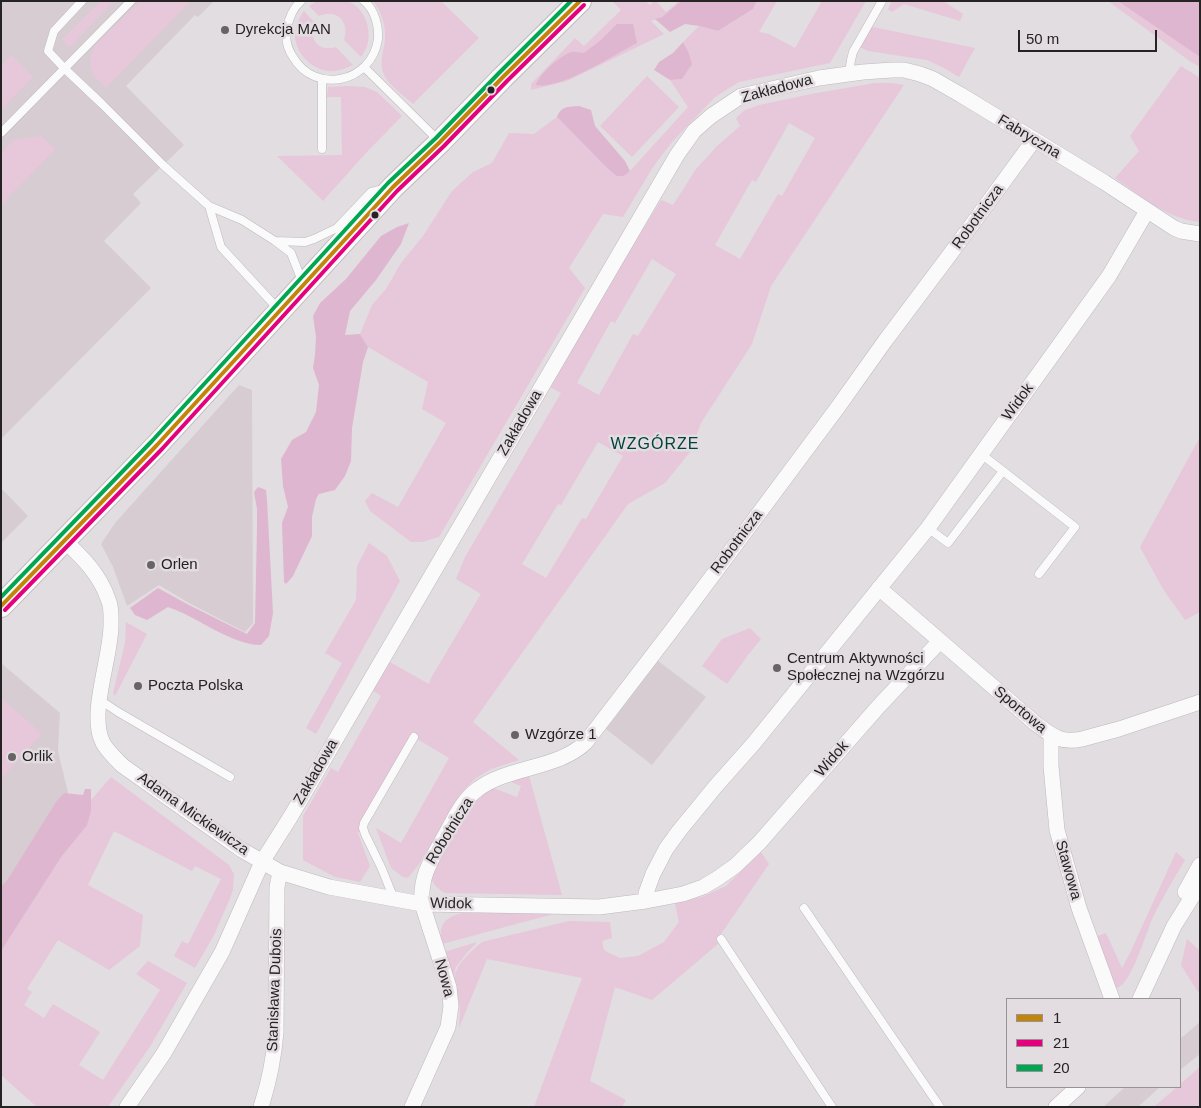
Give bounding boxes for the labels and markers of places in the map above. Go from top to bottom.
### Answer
place label: Dyrekcja MAN [235,21,331,39]
marker: Dyrekcja MAN [219,24,231,36]
unlabelled marker [486,85,496,95]
unlabelled marker [370,210,380,220]
place label: Orlen [161,556,198,574]
marker: Orlen [145,559,157,571]
place label: Centrum Aktywności Społecznej na Wzgórzu [787,650,945,685]
marker: Centrum Aktywności Społecznej na Wzgórzu [771,662,783,674]
place label: Poczta Polska [148,677,243,695]
marker: Poczta Polska [132,680,144,692]
place label: Wzgórze 1 [525,726,597,744]
marker: Wzgórze 1 [509,729,521,741]
place label: Orlik [22,748,53,766]
marker: Orlik [6,751,18,763]

